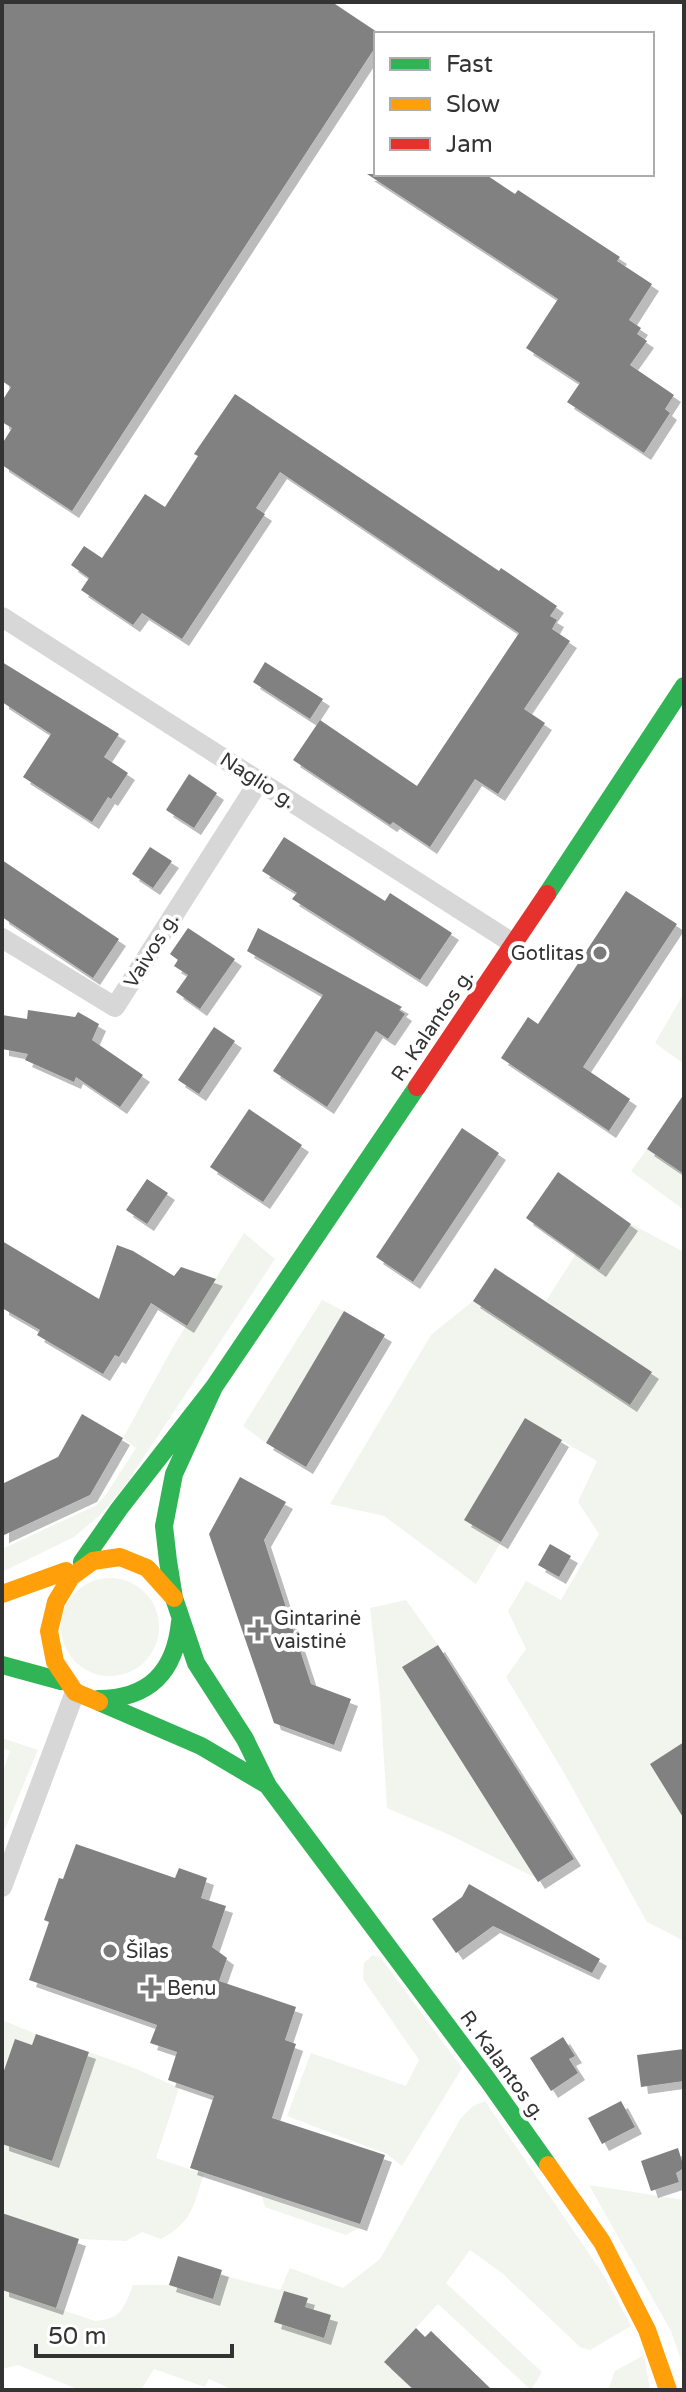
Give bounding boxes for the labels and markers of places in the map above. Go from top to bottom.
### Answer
place label: Gotlitas [511,942,584,966]
marker: Gotlitas [591,944,609,962]
place label: Gintarinė vaistinė [274,1607,361,1654]
marker: Gintarinė vaistinė [249,1621,267,1639]
place label: Šilas [126,1939,169,1964]
marker: Šilas [101,1942,119,1960]
place label: Benu [167,1977,216,2001]
marker: Benu [142,1979,160,1997]

